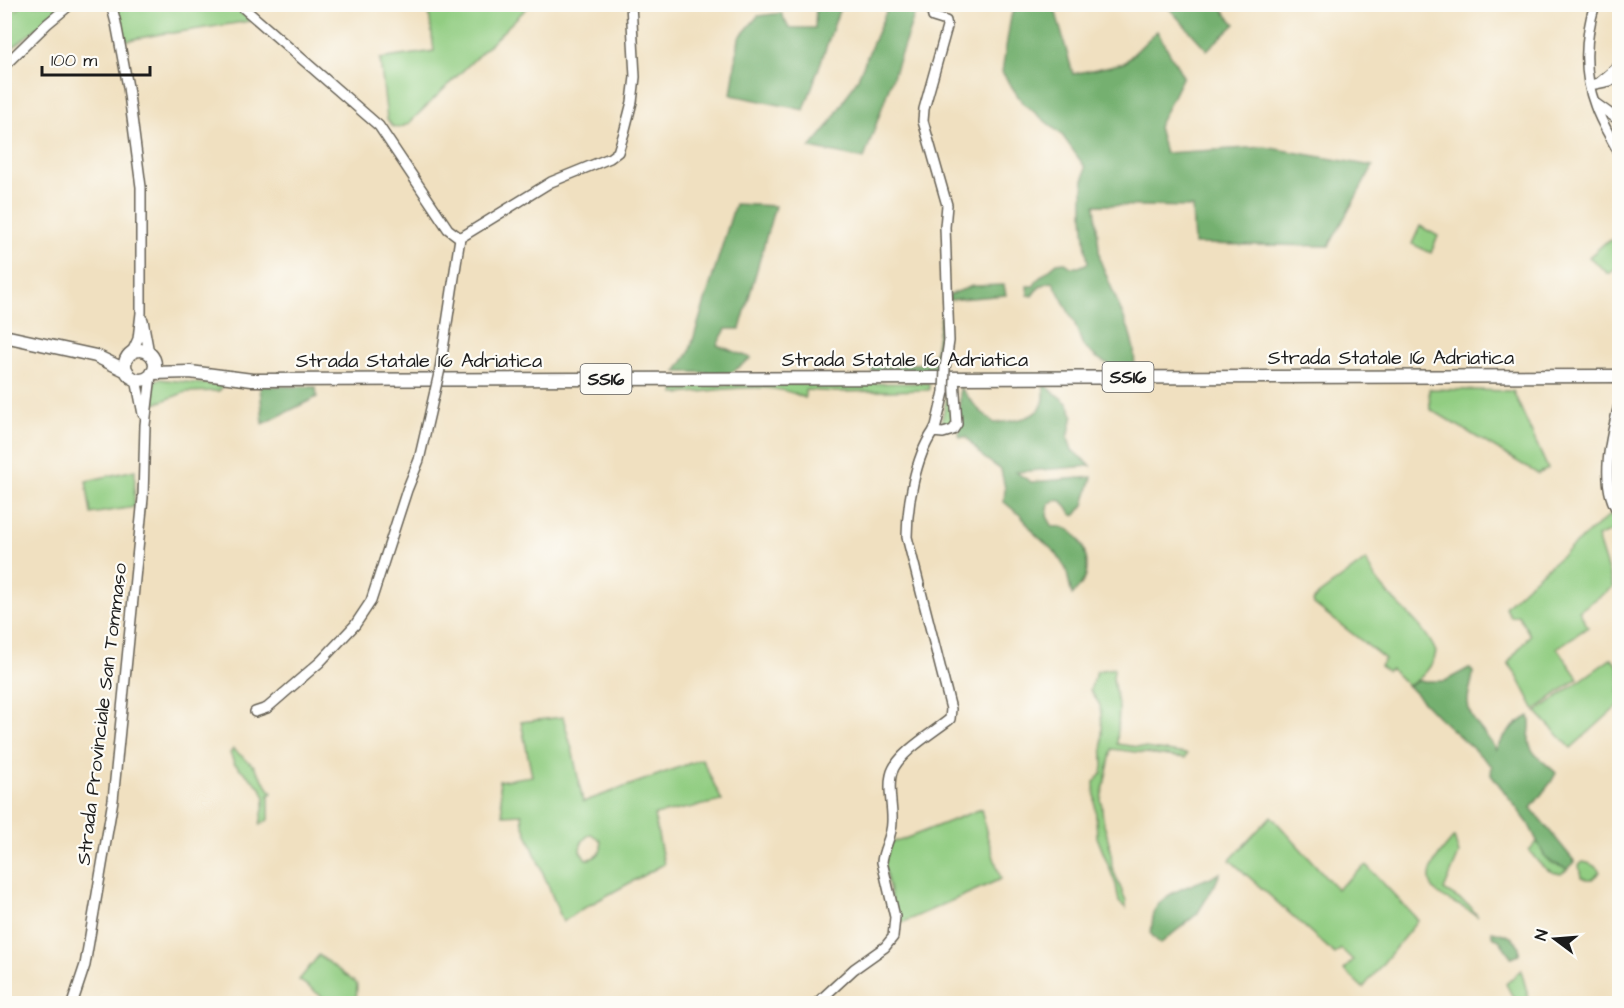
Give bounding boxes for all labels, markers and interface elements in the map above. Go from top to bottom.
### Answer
scale bar [42,39,150,77]
text: 100 m [51,48,97,73]
street label: Strada Statale 16 Adriatica [1268,344,1514,372]
street label: Strada Statale 16 Adriatica [782,346,1028,374]
street label: Strada Statale 16 Adriatica [296,347,542,375]
road number: SS16 [1102,362,1154,392]
road number: SS16 [580,364,632,394]
street label: Strada Provinciale San Tommaso [70,561,134,867]
north arrow [1525,909,1585,969]
text: N [1530,927,1553,943]

